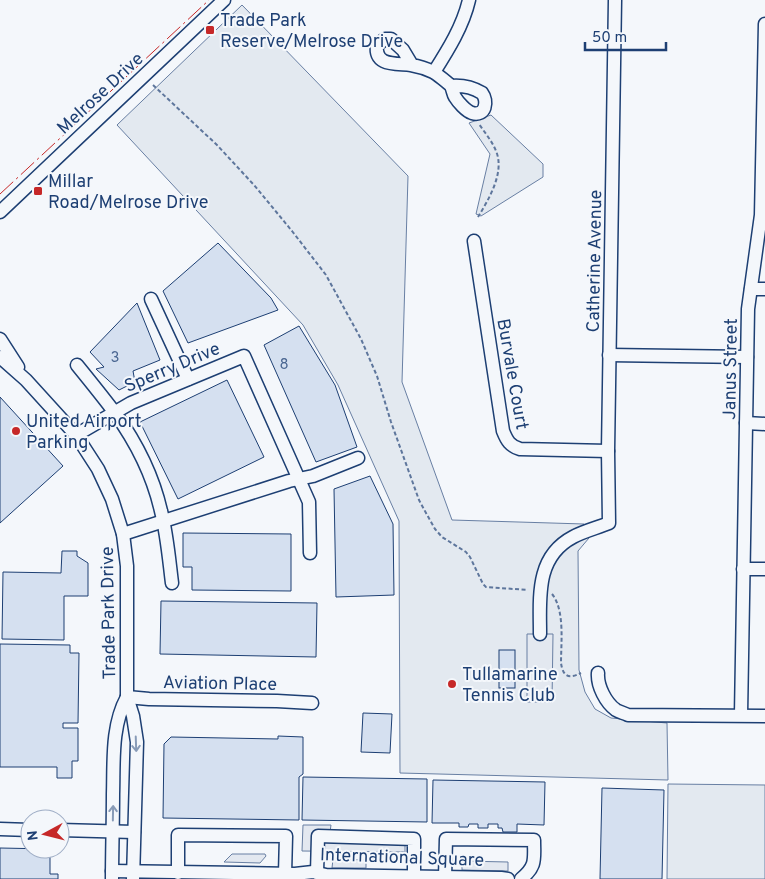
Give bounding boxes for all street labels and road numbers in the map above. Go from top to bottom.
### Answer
street label: Melrose Drive [53,48,149,140]
street label: Catherine Avenue [583,189,608,333]
street label: Burvale Court [490,317,533,432]
street label: Janus Street [719,318,744,420]
street label: Sperry Drive [121,338,224,399]
street label: Trade Park Drive [97,546,122,680]
street label: Aviation Place [163,672,277,697]
street label: International Square [320,844,484,873]

